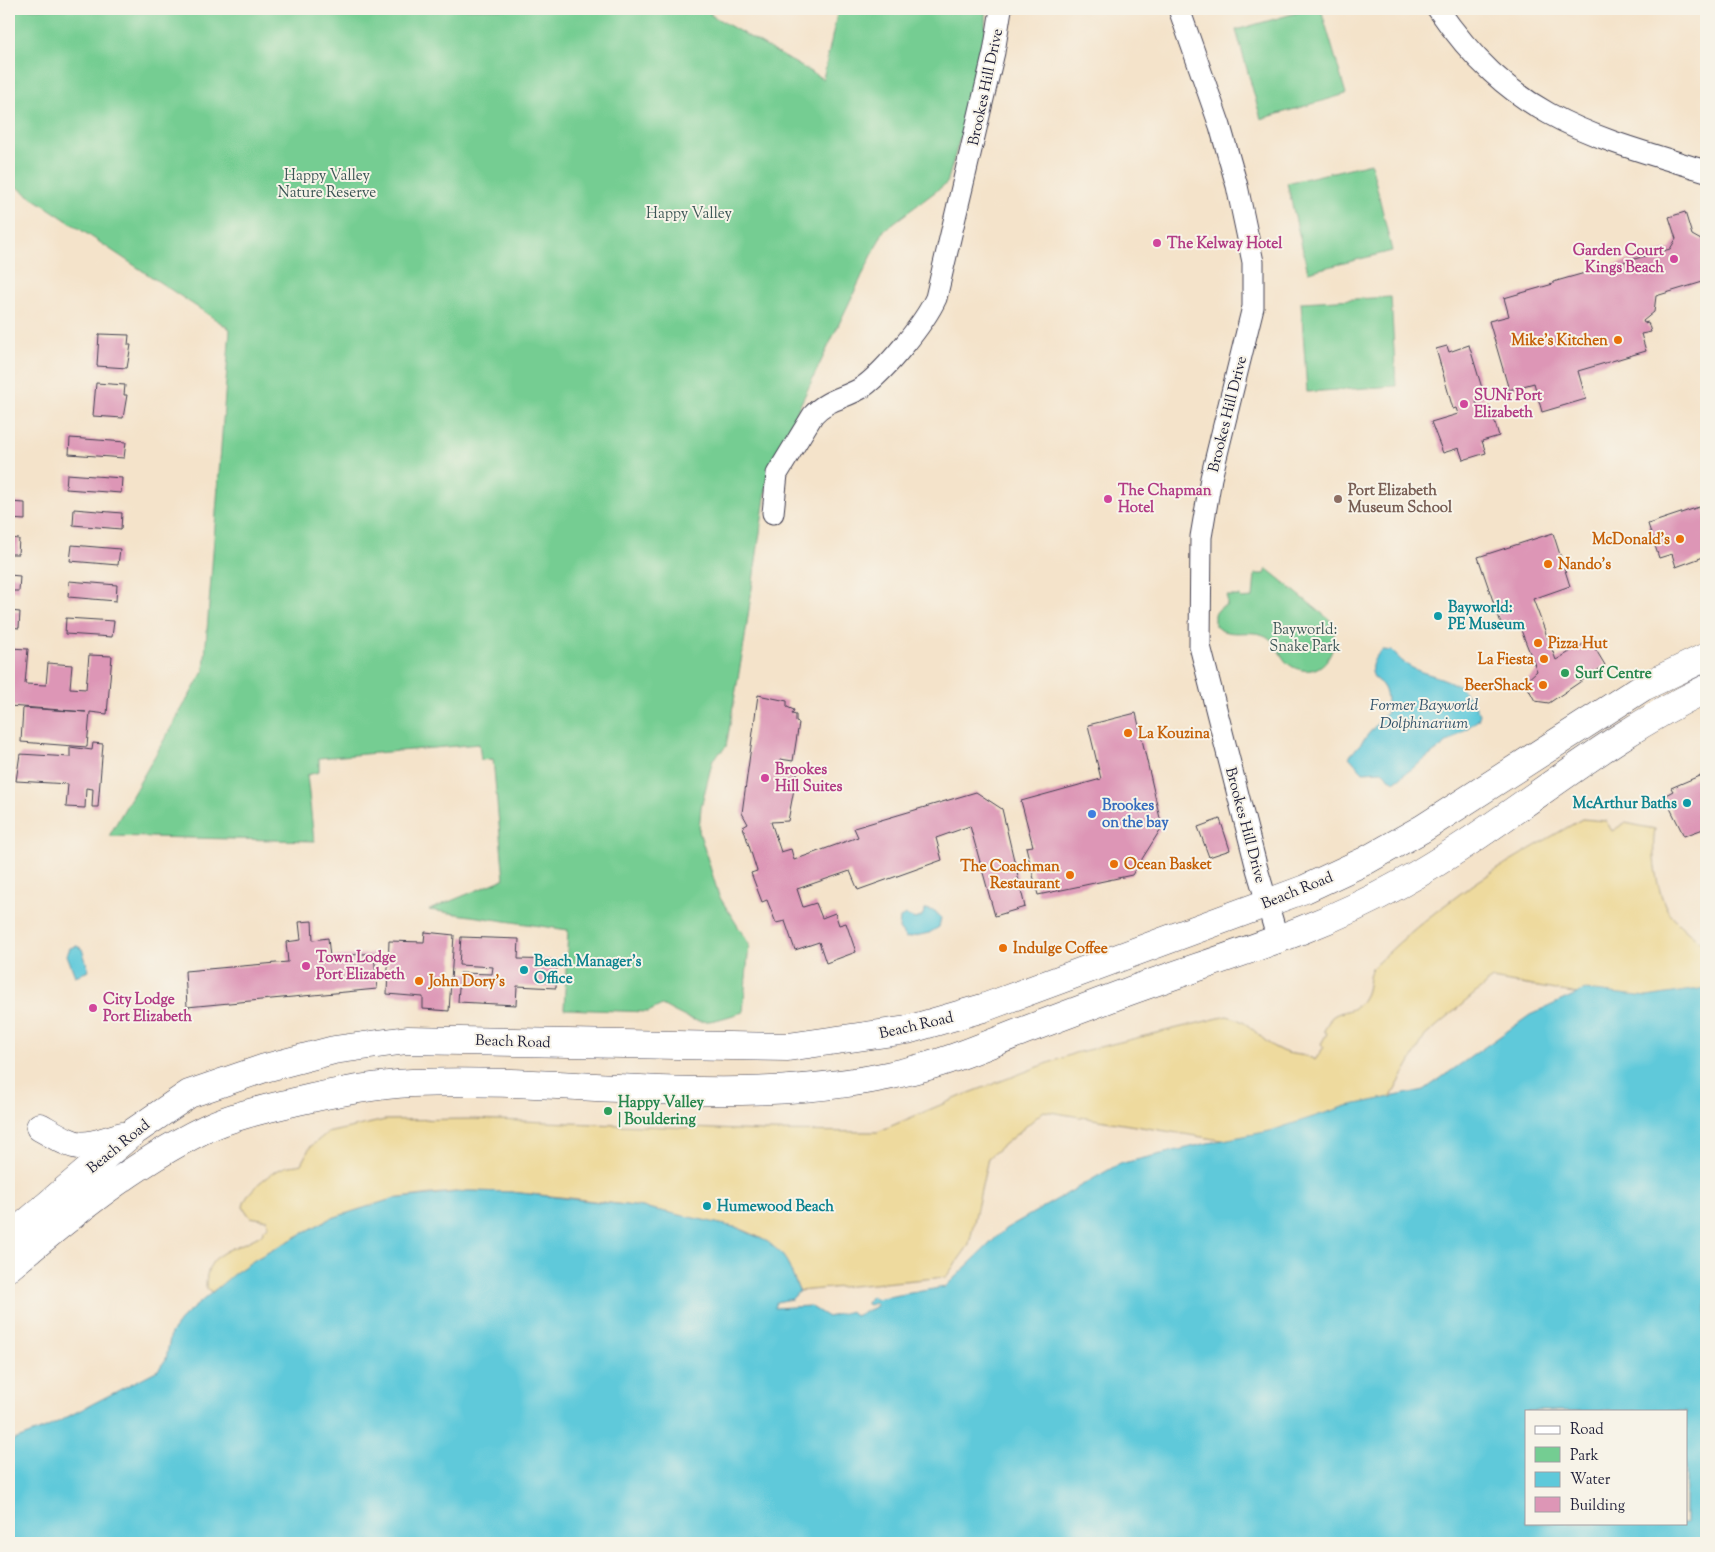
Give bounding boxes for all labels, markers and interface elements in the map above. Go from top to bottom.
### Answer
street label: Brookes Hill Drive [964,27,1009,148]
park label: Happy Valley Nature Reserve [278,166,376,204]
park label: Happy Valley [646,204,733,225]
place label: The Kelway Hotel [1167,234,1283,255]
marker: The Kelway Hotel [1151,237,1163,249]
place label: Garden Court Kings Beach [1573,241,1665,279]
marker: Garden Court Kings Beach [1668,253,1680,265]
place label: Mike’s Kitchen [1511,331,1608,352]
marker: Mike’s Kitchen [1612,334,1624,346]
street label: Brookes Hill Drive [1204,354,1253,475]
place label: SUN1 Port Elizabeth [1474,386,1543,424]
marker: SUN1 Port Elizabeth [1458,398,1470,410]
place label: The Chapman Hotel [1118,481,1212,519]
place label: Port Elizabeth Museum School [1348,481,1453,519]
marker: The Chapman Hotel [1102,493,1114,505]
marker: Port Elizabeth Museum School [1332,493,1344,505]
place label: McDonald's [1592,530,1670,551]
marker: McDonald's [1674,533,1686,545]
place label: Nando's [1558,555,1611,576]
marker: Nando's [1542,558,1554,570]
place label: Bayworld: PE Museum [1448,598,1525,636]
marker: Bayworld: PE Museum [1432,610,1444,622]
park label: Bayworld: Snake Park [1269,620,1341,658]
place label: Pizza Hut [1548,634,1608,655]
marker: Pizza Hut [1532,637,1544,649]
place label: La Fiesta [1478,650,1534,671]
marker: La Fiesta [1538,653,1550,665]
place label: Surf Centre [1575,664,1652,685]
marker: Surf Centre [1559,667,1571,679]
place label: BeerShack [1465,676,1534,697]
marker: BeerShack [1537,679,1549,691]
water label: Former Bayworld Dolphinarium [1369,695,1479,736]
place label: La Kouzina [1138,724,1210,745]
marker: La Kouzina [1122,727,1134,739]
place label: Brookes Hill Suites [775,760,843,798]
street label: Brookes Hill Drive [1219,765,1270,886]
marker: Brookes Hill Suites [759,772,771,784]
place label: McArthur Baths [1573,794,1677,815]
place label: Brookes on the bay [1102,796,1169,834]
marker: McArthur Baths [1681,797,1693,809]
marker: Brookes on the bay [1086,808,1098,820]
place label: Ocean Basket [1124,855,1213,876]
place label: The Coachman Restaurant [960,857,1061,895]
marker: Ocean Basket [1108,858,1120,870]
street label: Beach Road [1259,867,1337,915]
marker: The Coachman Restaurant [1064,869,1076,881]
place label: Indulge Coffee [1013,939,1108,960]
marker: Indulge Coffee [997,942,1009,954]
place label: Town Lodge Port Elizabeth [316,948,405,986]
place label: Beach Manager's Office [534,952,641,990]
marker: Town Lodge Port Elizabeth [300,960,312,972]
marker: Beach Manager's Office [518,964,530,976]
place label: John Dory’s [428,972,505,993]
marker: John Dory’s [413,975,425,987]
place label: City Lodge Port Elizabeth [103,990,192,1028]
marker: City Lodge Port Elizabeth [87,1002,99,1014]
street label: Beach Road [877,1008,956,1045]
street label: Beach Road [475,1031,552,1054]
place label: Happy Valley | Bouldering [618,1093,704,1131]
marker: Happy Valley | Bouldering [602,1105,614,1117]
street label: Beach Road [83,1115,155,1179]
place label: Humewood Beach [717,1197,834,1218]
marker: Humewood Beach [701,1200,713,1212]
legend [1525,1410,1688,1524]
text: Road [1570,1420,1604,1441]
text: Park [1570,1446,1599,1467]
text: Water [1570,1470,1611,1491]
text: Building [1570,1496,1625,1517]

